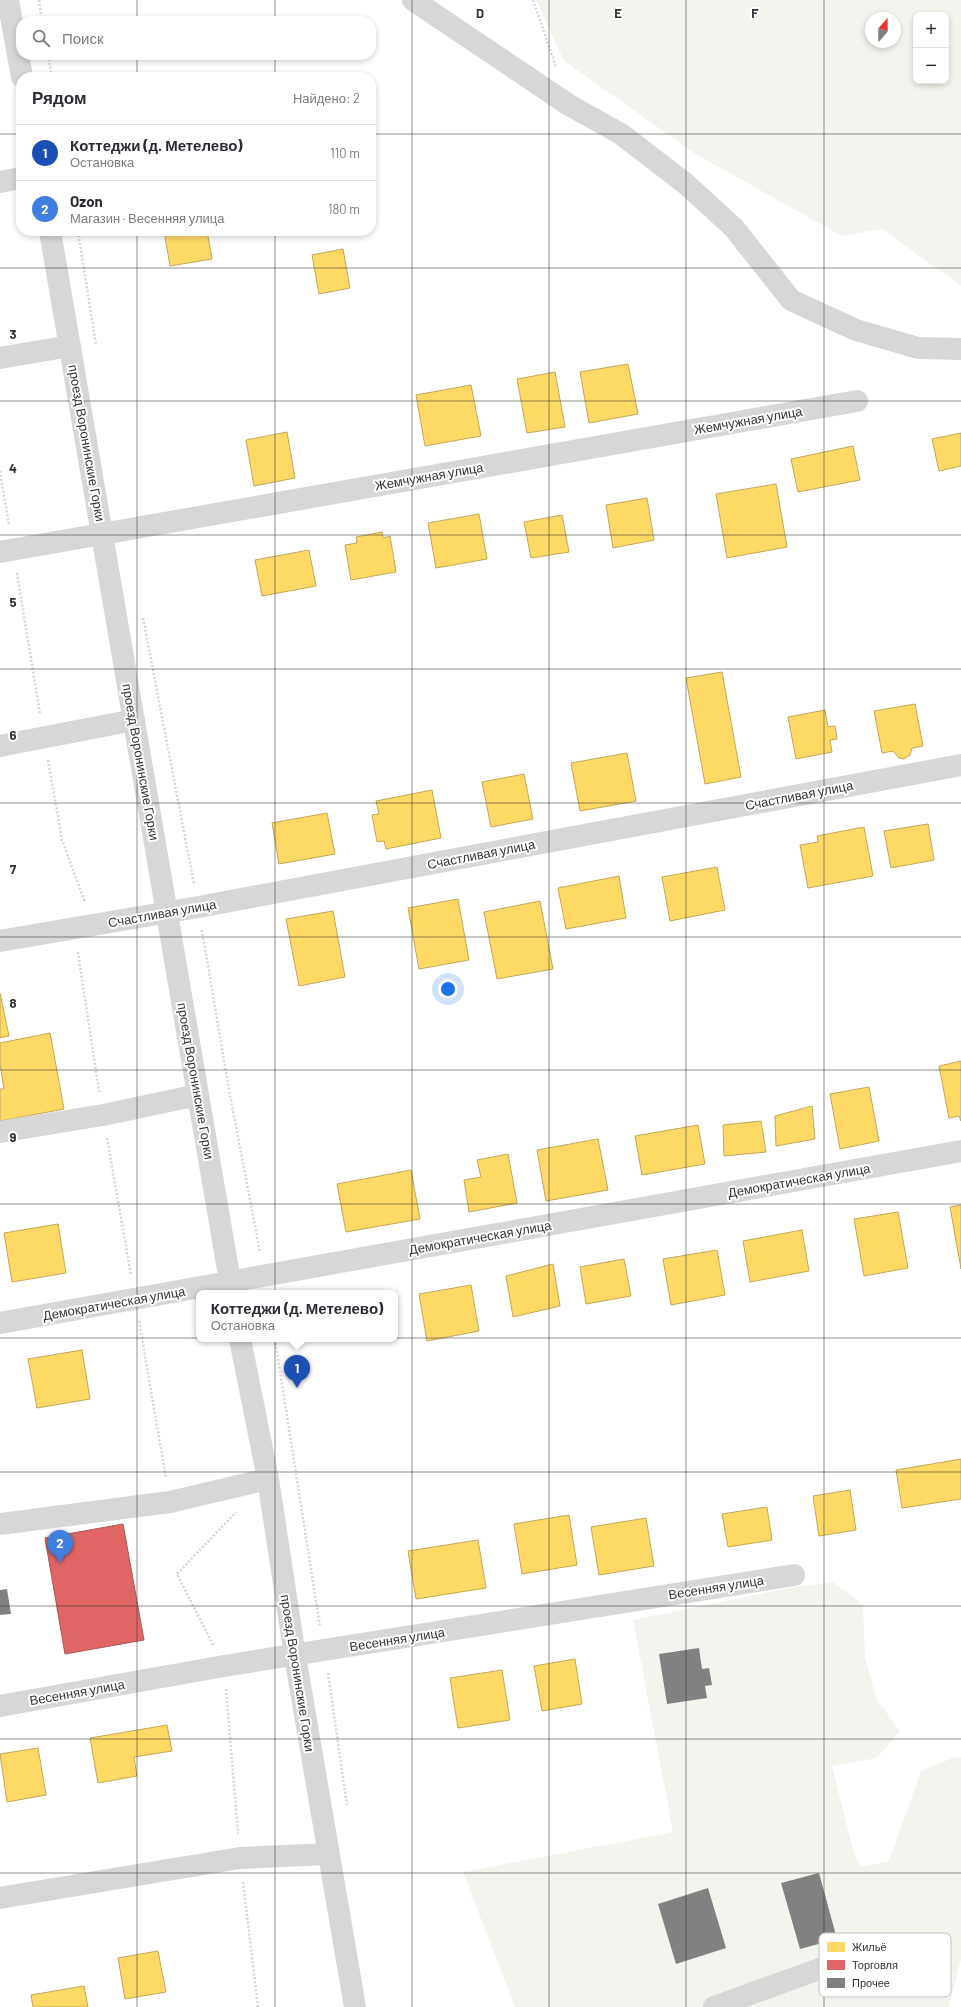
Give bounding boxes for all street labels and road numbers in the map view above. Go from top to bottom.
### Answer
street label: проезд Воронинские Горки [65,363,109,523]
street label: Жемчужная улица [692,402,804,437]
street label: Жемчужная улица [373,458,485,493]
street label: проезд Воронинские Горки [119,682,163,842]
street label: Счастливая улица [744,777,855,813]
street label: Счастливая улица [426,836,537,872]
street label: Счастливая улица [107,895,218,930]
street label: проезд Воронинские Горки [174,1001,218,1161]
street label: Демократическая улица [727,1159,872,1200]
street label: Демократическая улица [408,1216,553,1257]
street label: Демократическая улица [42,1282,187,1323]
street label: Весенняя улица [667,1571,766,1602]
street label: проезд Воронинские Горки [278,1593,318,1753]
street label: Весенняя улица [348,1623,447,1654]
street label: Весенняя улица [28,1676,127,1708]

